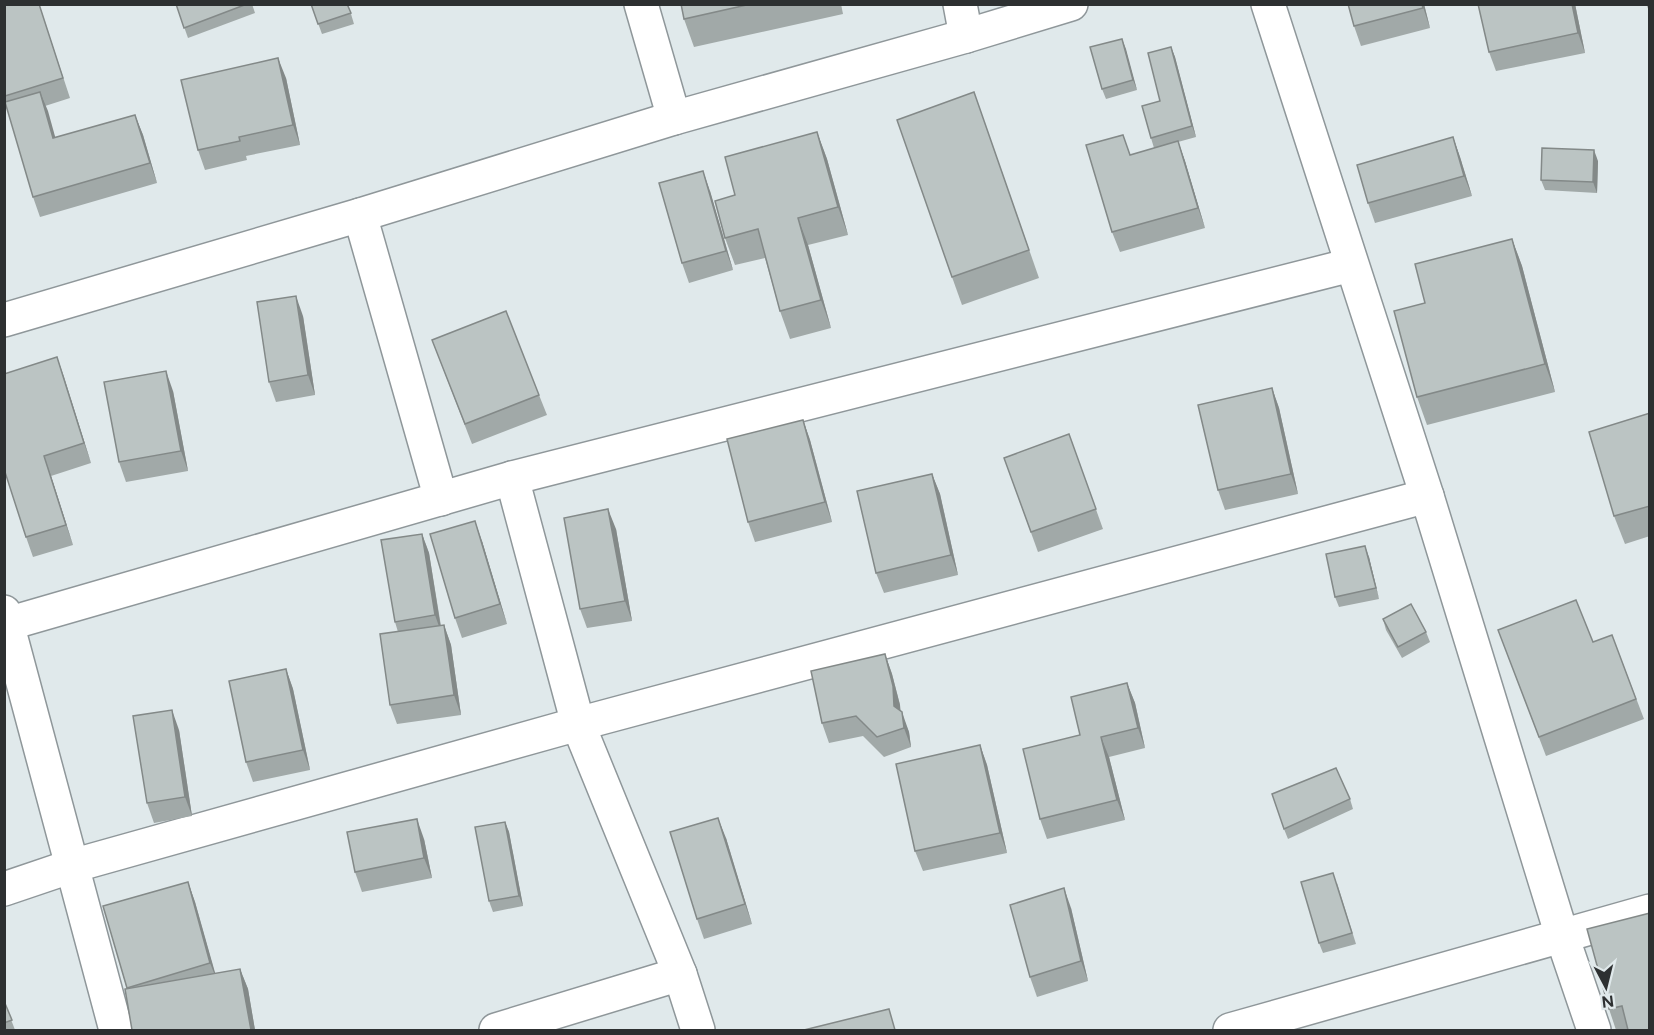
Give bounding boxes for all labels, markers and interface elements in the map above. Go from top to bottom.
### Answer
north arrow [1576,957,1636,1017]
text: N [1600,991,1615,1012]

